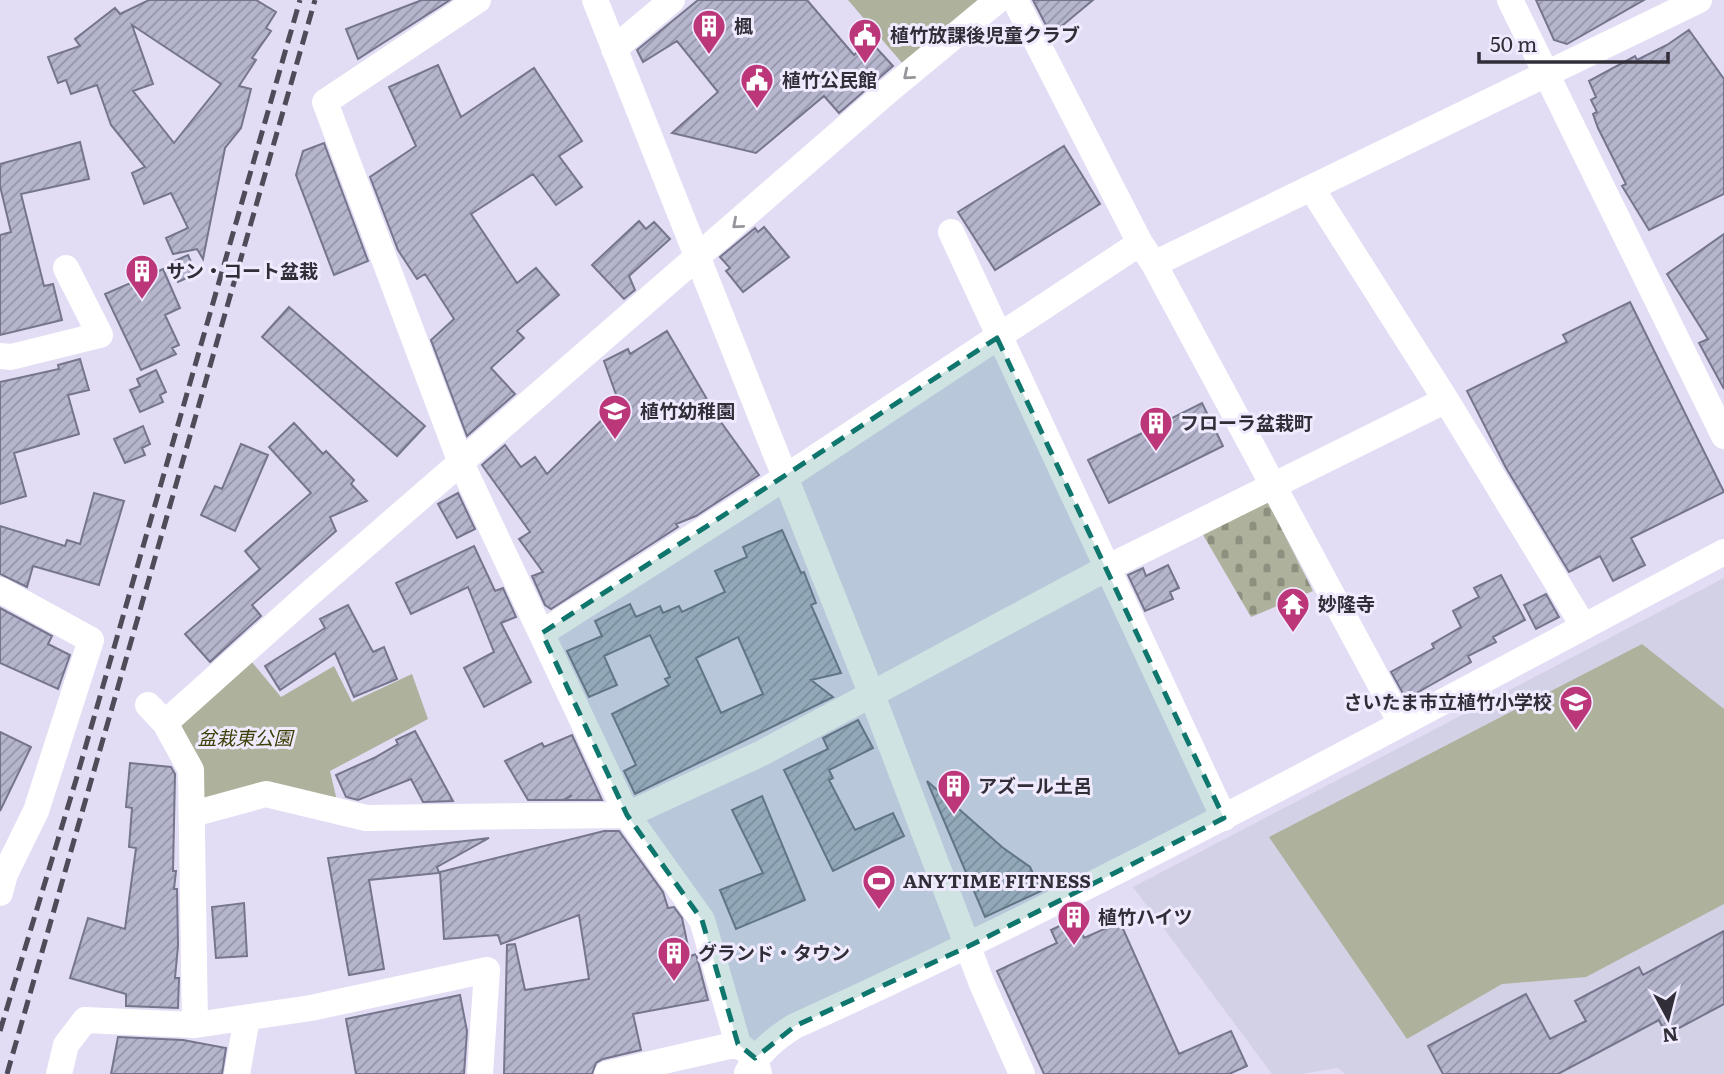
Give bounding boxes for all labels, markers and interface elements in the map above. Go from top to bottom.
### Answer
building icon: 楓 [690,7,728,56]
place label: 楓 [734,11,753,39]
public building icon: 植竹放課後児童クラブ [846,16,884,65]
place label: 植竹放課後児童クラブ [890,20,1080,48]
scale bar [1479,21,1668,65]
text: 50 m [1490,27,1537,58]
public building icon: 植竹公民館 [738,61,776,110]
place label: 植竹公民館 [782,65,877,93]
one-way arrow [904,67,917,79]
one-way arrow [732,216,745,228]
building icon: サン・コート盆栽 [123,252,161,301]
place label: サン・コート盆栽 [166,256,318,284]
school or university icon: 植竹幼稚園 [596,392,634,441]
place label: 植竹幼稚園 [640,396,735,424]
building icon: フローラ盆栽町 [1137,404,1175,453]
place label: フローラ盆栽町 [1180,408,1313,436]
temple icon: 妙隆寺 [1274,585,1312,634]
place label: 妙隆寺 [1318,589,1375,617]
school or university icon: さいたま市立植竹小学校 [1557,683,1595,732]
place label: さいたま市立植竹小学校 [1344,687,1552,715]
park label: 盆栽東公園 [197,723,295,751]
building icon: アズール土呂 [935,767,973,816]
place label: アズール土呂 [978,771,1092,799]
sports icon: ANYTIME FITNESS [860,862,898,911]
place label: ANYTIME FITNESS [903,866,1091,894]
building icon: 植竹ハイツ [1055,898,1093,947]
place label: 植竹ハイツ [1098,902,1193,930]
building icon: グランド・タウン [655,934,693,983]
place label: グランド・タウン [698,938,850,966]
north arrow [1633,983,1703,1053]
text: N [1661,1021,1680,1051]

